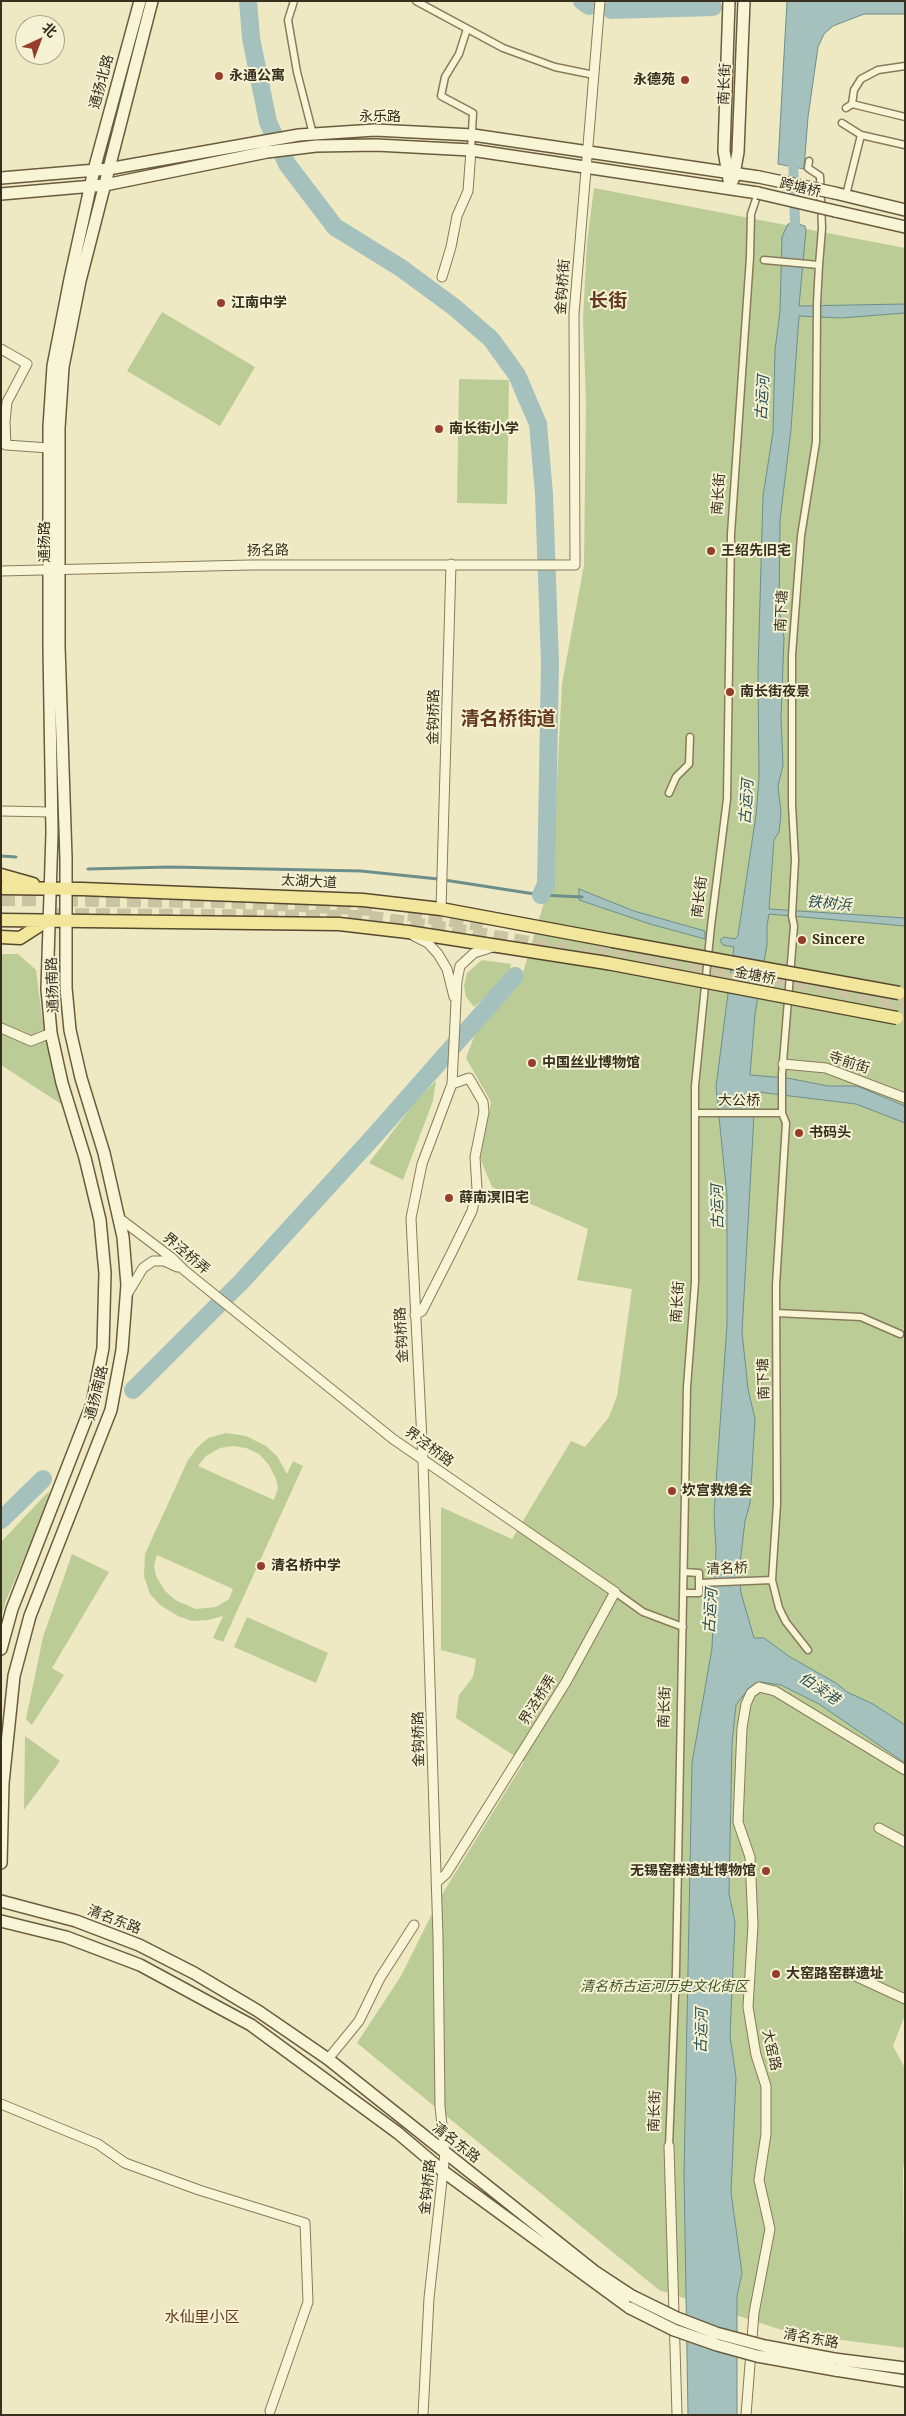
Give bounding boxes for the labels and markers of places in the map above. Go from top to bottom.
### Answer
place label: 永通公寓 [229,68,285,84]
marker: 永通公寓 [213,70,225,82]
place label: 永德苑 [633,72,675,88]
marker: 永德苑 [679,74,691,86]
place label: 江南中学 [231,295,287,311]
marker: 江南中学 [215,297,227,309]
place label: 南长街小学 [449,421,519,437]
marker: 南长街小学 [433,423,445,435]
place label: 王绍先旧宅 [721,543,791,559]
marker: 王绍先旧宅 [705,545,717,557]
place label: 南长街夜景 [740,684,810,700]
marker: 南长街夜景 [724,686,736,698]
place label: Sincere [812,932,865,948]
marker: Sincere [796,934,808,946]
place label: 中国丝业博物馆 [542,1055,640,1071]
marker: 中国丝业博物馆 [526,1057,538,1069]
place label: 书码头 [809,1125,851,1141]
marker: 书码头 [793,1127,805,1139]
place label: 薛南溟旧宅 [459,1190,529,1206]
marker: 薛南溟旧宅 [443,1192,455,1204]
place label: 坎宫救熄会 [682,1483,752,1499]
marker: 坎宫救熄会 [666,1485,678,1497]
place label: 清名桥中学 [271,1558,341,1574]
marker: 清名桥中学 [255,1560,267,1572]
place label: 无锡窑群遗址博物馆 [630,1863,756,1879]
marker: 无锡窑群遗址博物馆 [760,1865,772,1877]
place label: 大窑路窑群遗址 [786,1966,884,1982]
marker: 大窑路窑群遗址 [770,1968,782,1980]

